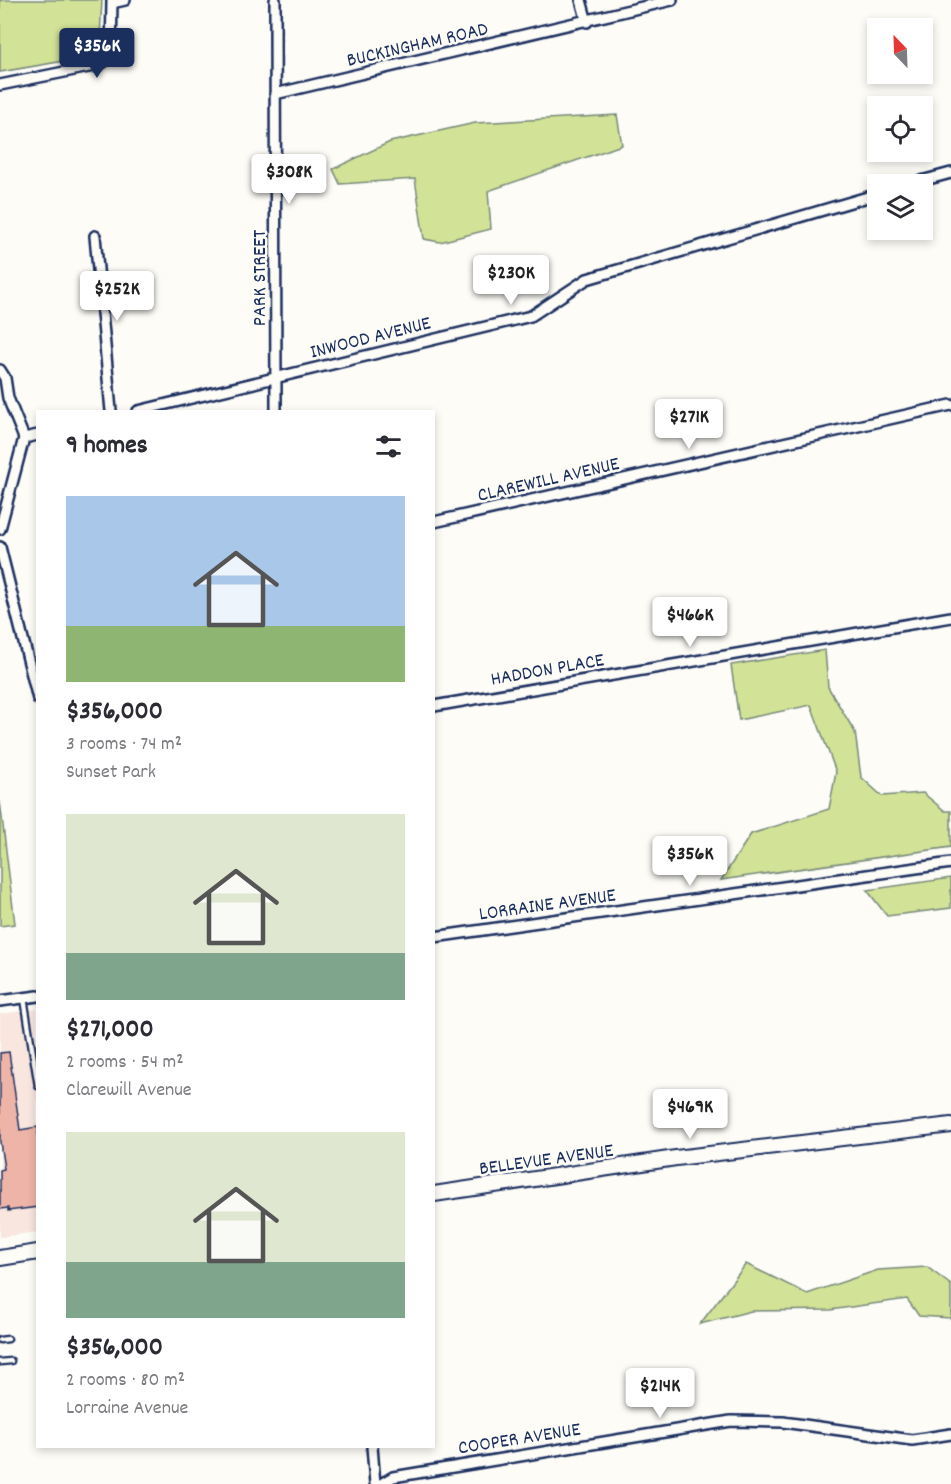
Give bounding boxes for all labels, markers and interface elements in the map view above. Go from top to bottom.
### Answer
street label: BUCKINGHAM ROAD [344,16,491,76]
north arrow [867,18,933,84]
map controls [867,18,933,240]
pin: $356K [55,28,139,79]
text: $356K [73,33,121,61]
button: locate [867,96,933,162]
pin: $308K [247,154,331,205]
text: $308K [265,159,313,187]
button: layers [867,174,933,240]
street label: PARK STREET [247,230,275,326]
pin: $230K [469,255,553,306]
text: $230K [487,260,535,288]
pin: $252K [75,271,159,322]
text: $252K [94,276,140,304]
street label: INWOOD AVENUE [307,310,434,367]
pin: $271K [647,399,731,450]
text: $271K [669,404,709,432]
text: 9 homes [66,428,148,465]
icon: filters [372,430,405,463]
street label: CLAREWILL AVENUE [475,451,622,511]
icon: home [182,535,290,643]
pin: $466K [648,597,732,648]
text: $466K [666,602,714,630]
street label: HADDON PLACE [489,647,607,695]
text: $356,000 [66,694,163,731]
text: 3 rooms · 74 m² [66,731,182,759]
text: Sunset Park [66,759,156,787]
pin: $356K [648,836,732,887]
text: $356K [666,841,714,869]
icon: home [182,853,290,961]
street label: LORRAINE AVENUE [477,883,618,929]
text: $271,000 [66,1012,154,1049]
text: 2 rooms · 54 m² [66,1049,184,1077]
text: Clarewill Avenue [66,1077,192,1105]
pin: $469K [648,1089,732,1140]
text: $469K [667,1094,713,1122]
street label: BELLEVUE AVENUE [478,1138,615,1184]
icon: home [182,1171,290,1279]
text: $356,000 [66,1330,163,1367]
text: 2 rooms · 80 m² [66,1367,185,1395]
pin: $214K [618,1368,702,1419]
text: $214K [640,1373,680,1401]
text: Lorraine Avenue [66,1395,188,1423]
street label: COOPER AVENUE [456,1416,583,1463]

